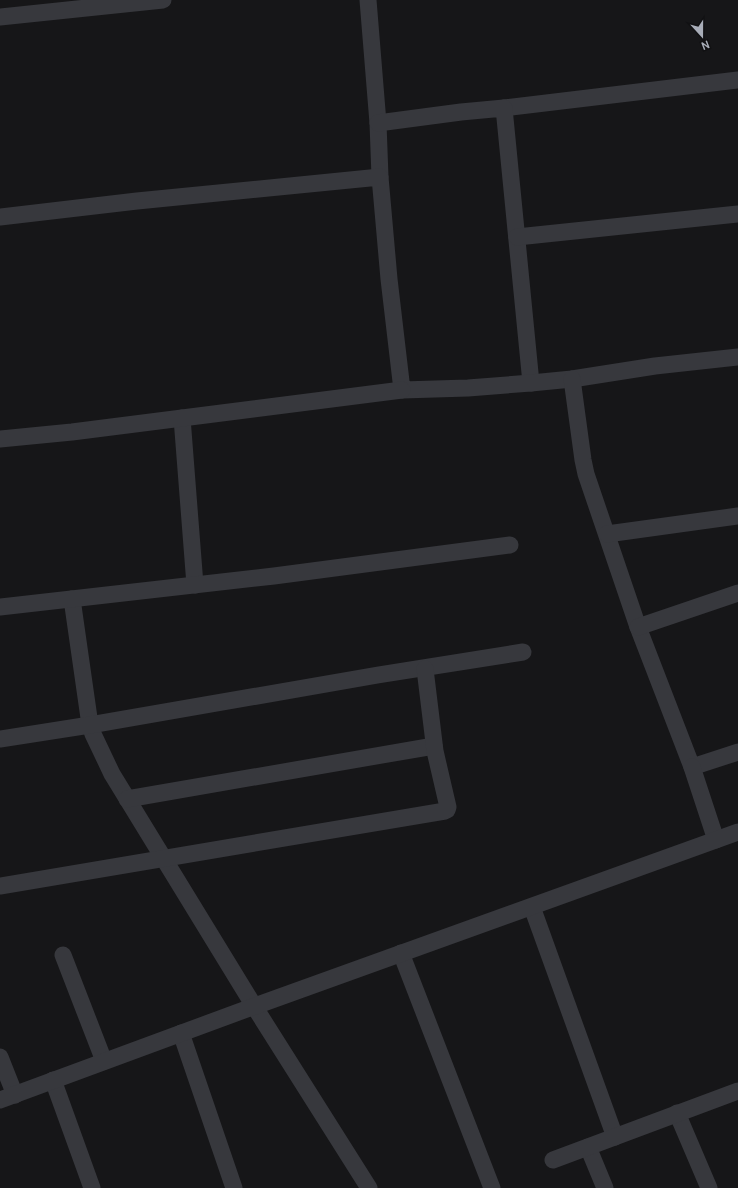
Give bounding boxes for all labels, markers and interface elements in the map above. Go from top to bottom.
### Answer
north arrow [682,16,722,56]
text: N [699,36,711,52]

